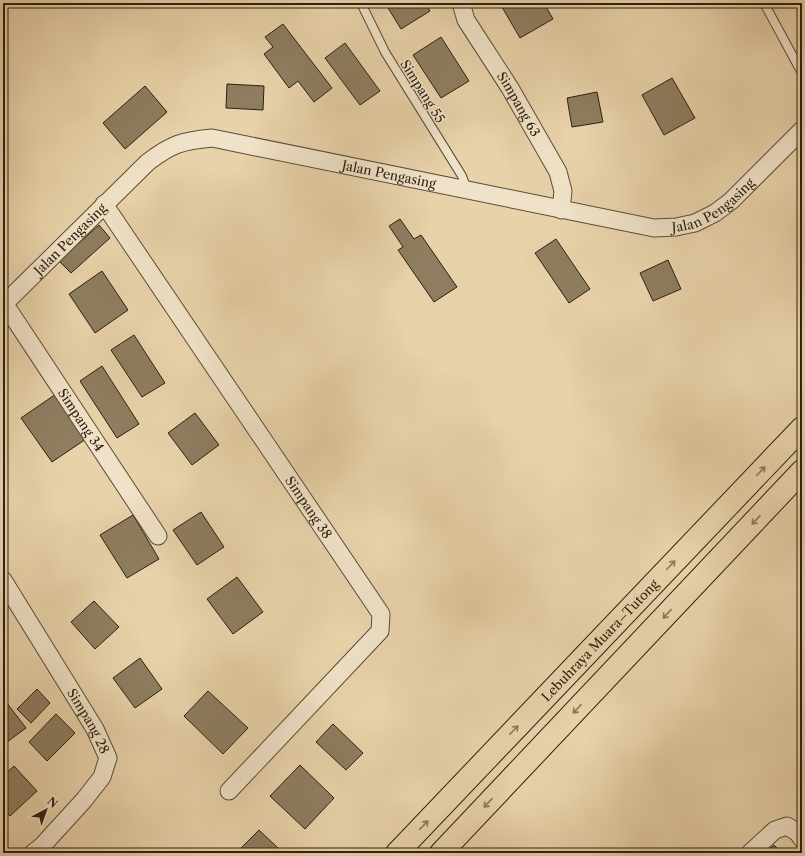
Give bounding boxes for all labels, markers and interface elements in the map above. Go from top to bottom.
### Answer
street label: Simpang 55 [397,57,449,125]
street label: Simpang 63 [494,69,544,139]
street label: Jalan Pengasing [339,156,438,191]
street label: Jalan Pengasing [669,174,758,235]
street label: Jalan Pengasing [29,200,110,280]
street label: Simpang 34 [55,385,108,454]
one-way arrow [756,466,765,476]
street label: Simpang 38 [282,473,336,542]
one-way arrow [751,515,761,525]
one-way arrow [666,560,676,570]
street label: Lebuhraya Muara–Tutong [538,576,662,705]
one-way arrow [662,609,671,620]
street label: Simpang 28 [64,685,113,756]
one-way arrow [572,704,582,714]
one-way arrow [509,725,518,736]
north arrow [26,790,66,830]
text: N [44,794,61,811]
one-way arrow [483,798,493,808]
one-way arrow [419,820,429,830]

